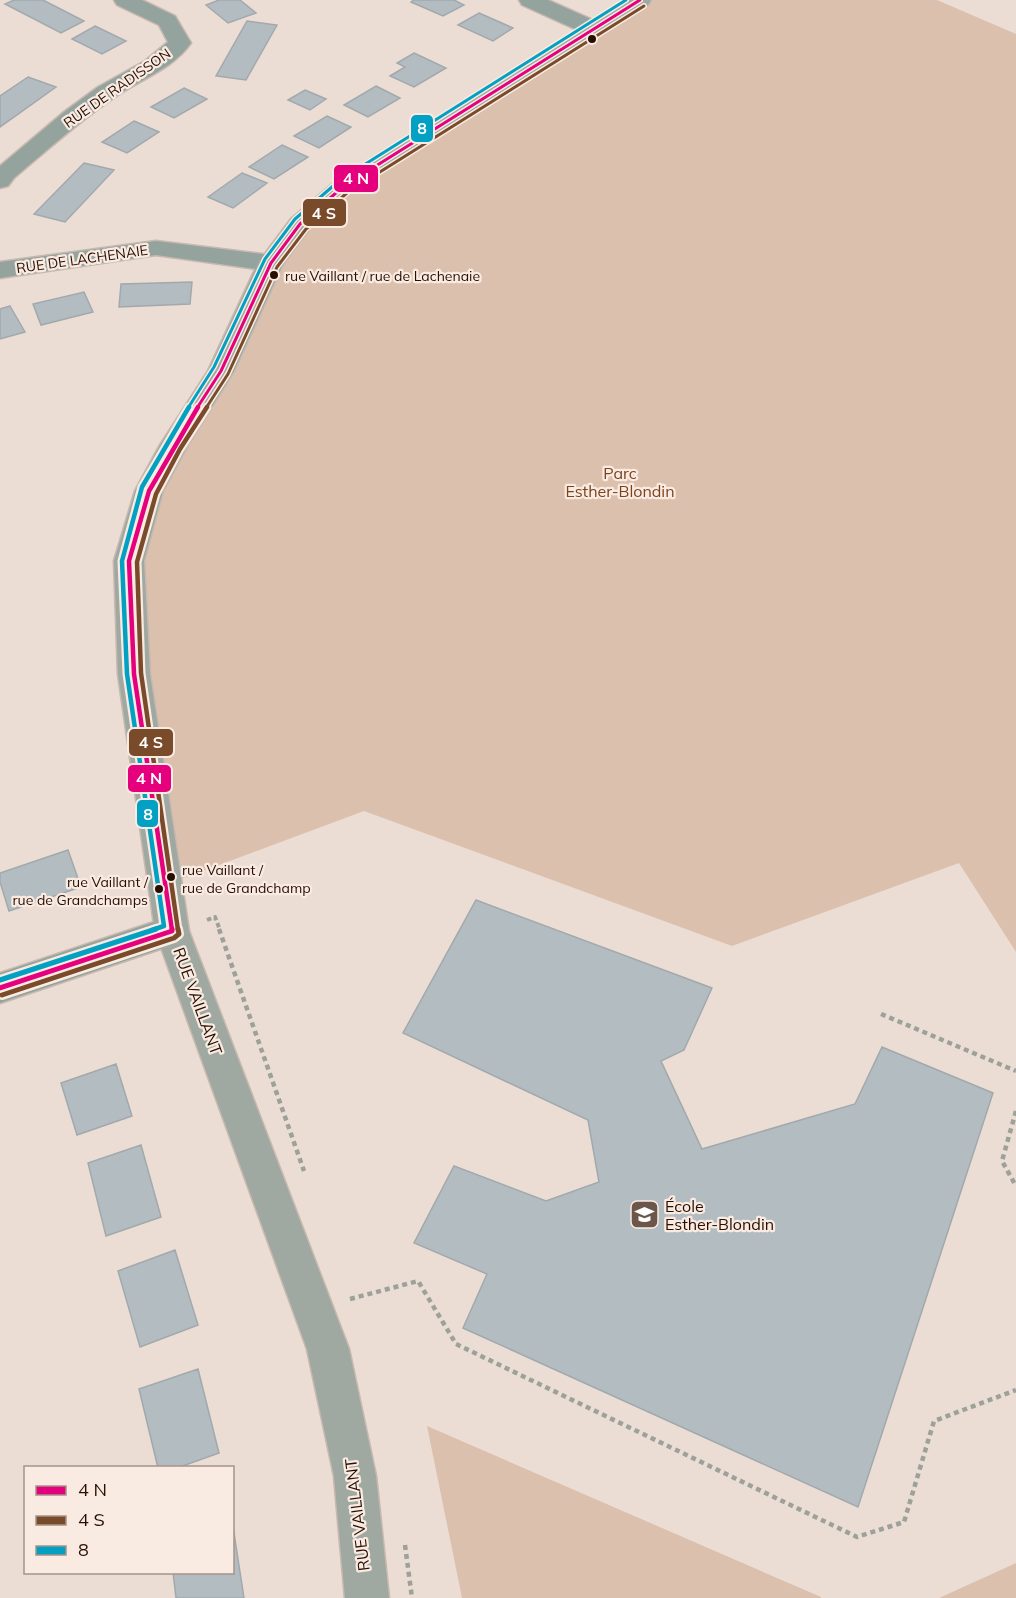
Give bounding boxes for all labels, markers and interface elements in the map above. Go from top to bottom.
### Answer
unlabelled marker [586,33,598,45]
street label: RUE DE RADISSON [60,44,174,132]
line badge: 8 [410,114,434,143]
text: 8 [417,118,427,138]
line badge: 4 N [333,164,379,193]
text: 4 N [343,168,369,188]
line badge: 4 S [302,198,347,227]
text: 4 S [312,203,336,223]
street label: RUE DE LACHENAIE [15,241,149,277]
place label: rue Vaillant / rue de Lachenaie [285,267,480,285]
marker: rue Vaillant / rue de Lachenaie [268,269,280,281]
park label: Parc Esther-Blondin [565,463,675,501]
line badge: 4 S [128,728,174,757]
text: 4 S [139,732,163,752]
line badge: 4 N [127,764,172,793]
text: 4 N [136,768,162,788]
line badge: 8 [136,799,159,828]
text: 8 [143,804,153,824]
place label: rue Vaillant / rue de Grandchamp [182,861,311,897]
marker: rue Vaillant / rue de Grandchamp [165,871,177,883]
place label: rue Vaillant / rue de Grandchamps [12,873,149,909]
marker: rue Vaillant / rue de Grandchamps [153,883,165,895]
street label: RUE VAILLANT [169,944,227,1058]
place label: École Esther-Blondin [665,1196,774,1234]
school or university icon: École Esther-Blondin [628,1199,660,1231]
street label: RUE VAILLANT [340,1457,374,1572]
legend [24,1466,234,1574]
text: 4 N [78,1478,107,1501]
text: 4 S [78,1508,105,1531]
text: 8 [78,1538,89,1561]

